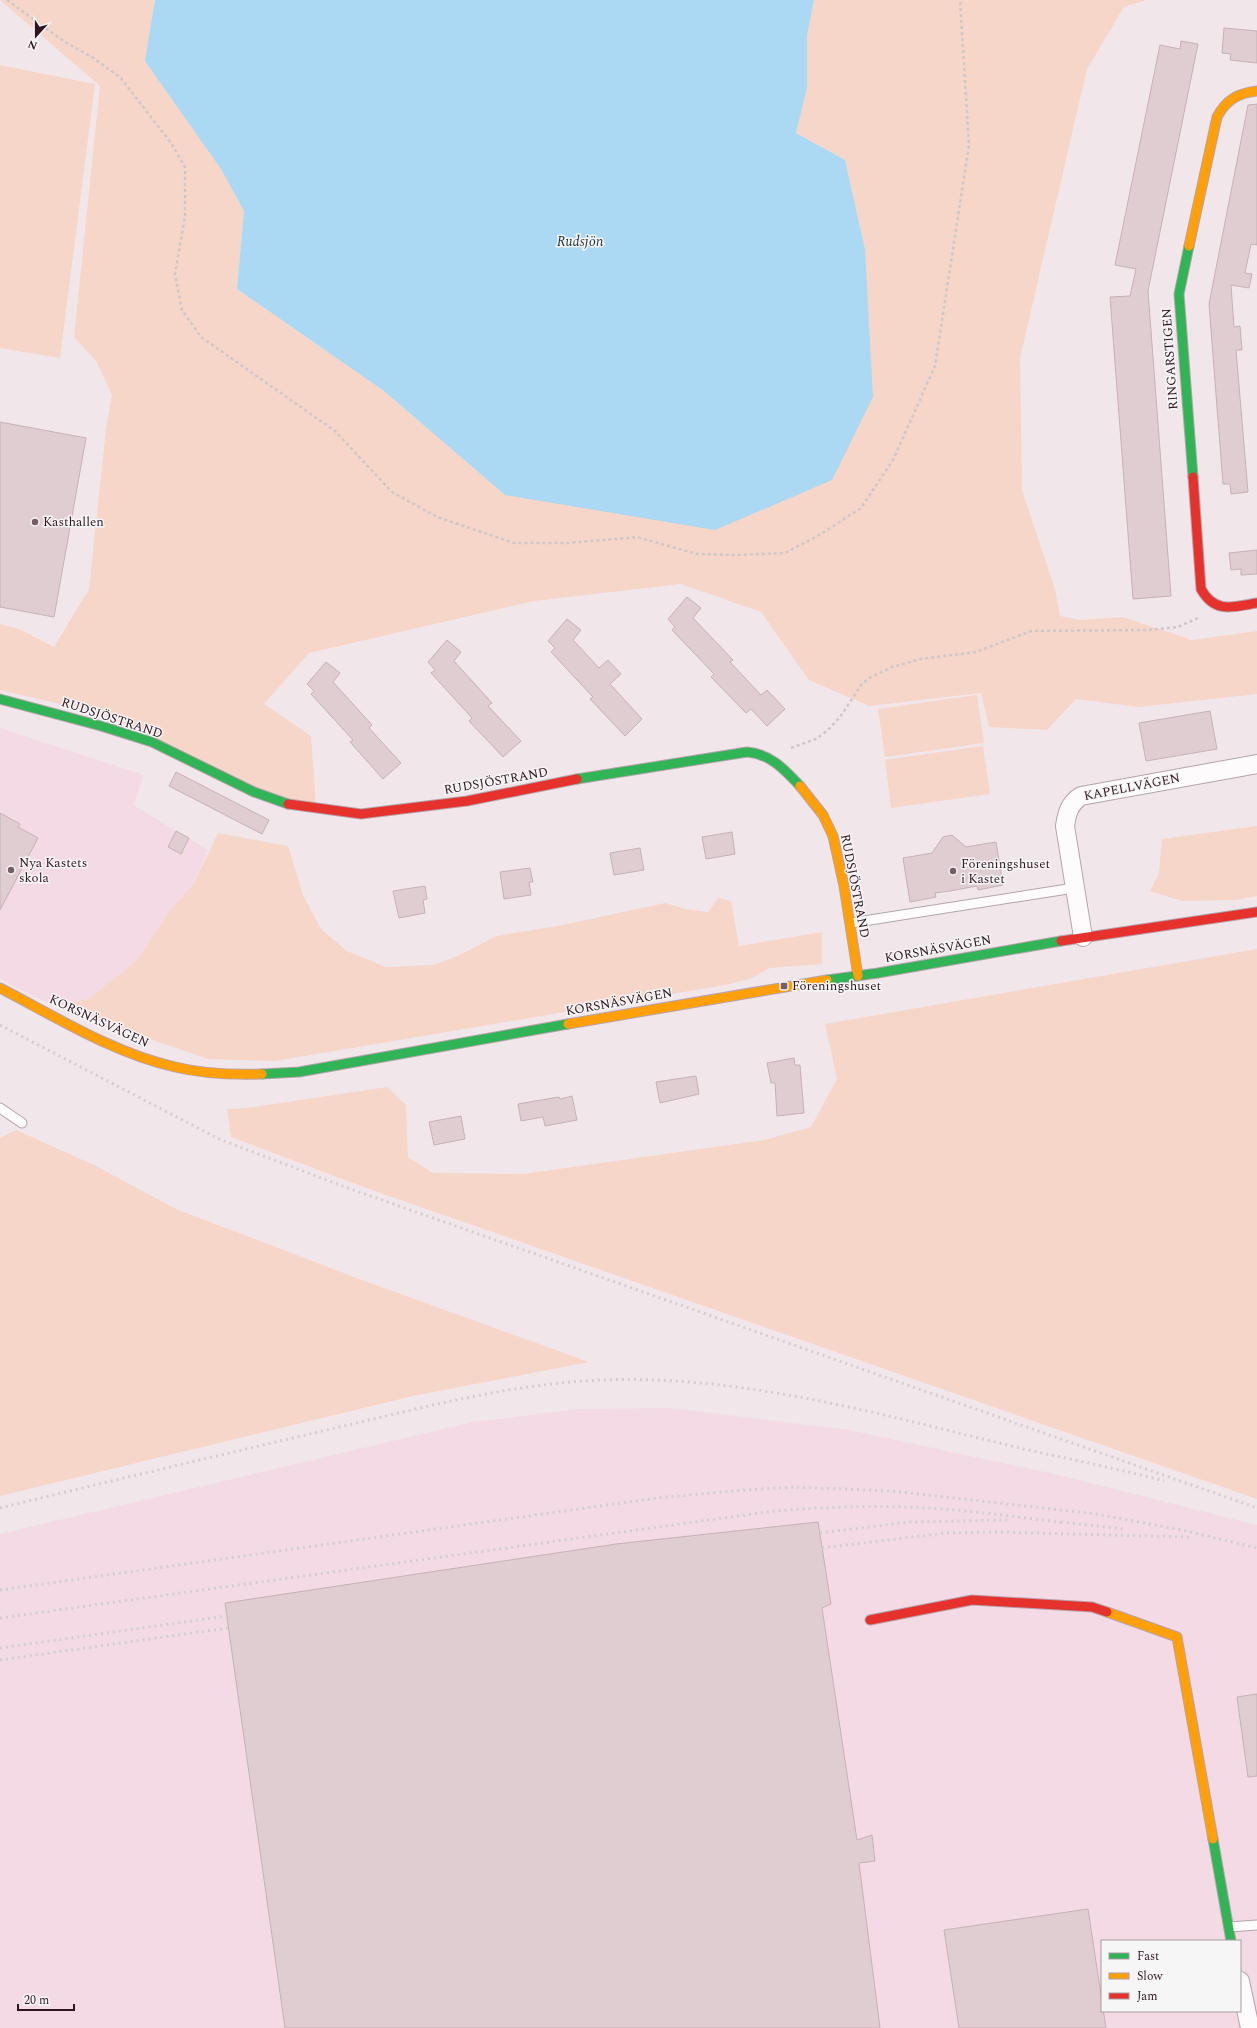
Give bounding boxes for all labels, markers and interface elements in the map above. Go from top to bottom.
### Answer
north arrow [16,16,56,56]
text: N [25,35,40,54]
water label: Rudsjön [557,231,604,252]
street label: RINGARSTIGEN [1156,308,1184,410]
place label: Kasthallen [43,512,104,532]
marker: Kasthallen [30,517,40,527]
street label: RUDSJÖSTRAND [59,692,165,744]
street label: RUDSJÖSTRAND [442,762,550,800]
street label: KAPELLVÄGEN [1082,768,1182,806]
street label: RUDSJÖSTRAND [835,832,875,940]
place label: Nya Kastets skola [19,853,87,888]
place label: Föreningshuset i Kastet [961,854,1050,889]
marker: Nya Kastets skola [6,865,16,875]
marker: Föreningshuset i Kastet [948,866,958,876]
street label: KORSNÄSVÄGEN [883,930,993,968]
place label: Föreningshuset [792,976,881,996]
marker: Föreningshuset [779,981,789,991]
street label: KORSNÄSVÄGEN [564,983,674,1021]
street label: KORSNÄSVÄGEN [46,989,152,1053]
legend [1101,1940,1241,2012]
text: Fast [1137,1947,1159,1966]
text: Slow [1137,1967,1163,1986]
scale bar [18,1986,74,2012]
text: Jam [1137,1987,1158,2006]
text: 20 m [24,1991,49,2010]

